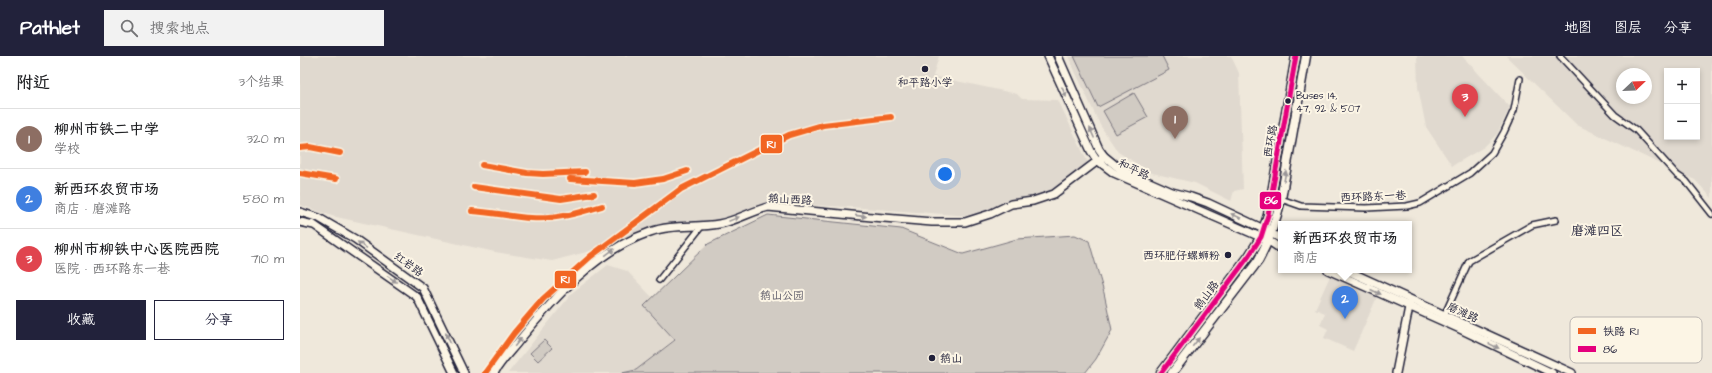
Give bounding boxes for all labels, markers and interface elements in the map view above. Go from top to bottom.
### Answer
search box [104,10,384,46]
text: Pathlet [20,15,80,42]
icon: search [118,17,140,39]
text: 搜索地点 [150,18,210,39]
text: 地图 [1564,18,1592,38]
text: 图层 [1614,18,1642,38]
text: 分享 [1664,18,1692,38]
marker: 和平路小学 [920,64,930,74]
north arrow [1616,68,1652,104]
map controls [1664,68,1700,140]
button: + [1664,68,1700,104]
text: 附近 [16,71,50,95]
text: 3个结果 [238,73,284,91]
place label: 和平路小学 [898,75,953,90]
pin: 3 [1452,84,1478,117]
one-way arrow [1061,86,1067,97]
place label: Buses 14, 47, 92 & 507 [1296,89,1360,116]
marker: Buses 14, 47, 92 & 507 [1283,96,1293,106]
button: − [1664,104,1700,140]
pin: 1 [1162,106,1188,139]
text: 柳州市铁二中学 [54,119,159,140]
street label: 西环路 [1260,124,1281,159]
one-way arrow [1089,127,1095,139]
text: 1 [28,130,30,148]
text: 320 m [246,130,284,148]
line badge: R1 [760,134,783,154]
text: R1 [766,137,776,152]
text: 学校 [54,140,80,158]
street label: 和平路 [1116,155,1152,183]
your location [935,164,955,184]
one-way arrow [1282,170,1288,182]
text: 新西环农贸市场 [54,179,159,200]
street label: 西环路东一巷 [1340,188,1406,205]
text: 2 [25,190,33,208]
text: 580 m [243,190,284,208]
street label: 鹅山西路 [768,191,812,208]
line badge: 86 [1259,191,1282,210]
text: 86 [1264,193,1278,208]
text: 商店 · 磨滩路 [54,200,131,218]
one-way arrow [855,213,867,219]
one-way arrow [1231,213,1242,219]
one-way arrow [728,215,740,221]
popup [1278,221,1412,273]
district label: 磨滩四区 [1571,222,1623,240]
text: 新西环农贸市场 [1292,228,1398,249]
text: 柳州市柳铁中心医院西院 [54,239,219,260]
one-way arrow [357,241,368,249]
one-way arrow [605,248,616,256]
place label: 西环肥仔螺蛳粉 [1143,248,1220,263]
street label: 红岩路 [391,249,426,280]
text: 商店 [1292,249,1319,267]
text: 3 [26,250,32,268]
text: 710 m [251,250,284,268]
marker: 西环肥仔螺蛳粉 [1223,250,1233,260]
text: 医院 · 西环路东一巷 [54,260,170,278]
line badge: R1 [554,270,577,289]
text: R1 [560,272,570,287]
one-way arrow [386,275,397,283]
street label: 鹅山路 [1190,278,1222,313]
pin: 2 [1332,286,1358,319]
park label: 鹅山公园 [760,288,804,303]
one-way arrow [1371,289,1383,295]
street label: 磨滩路 [1445,299,1481,326]
button: 收藏 [16,300,146,340]
button: 分享 [154,300,284,340]
legend [1570,317,1702,363]
text: 铁路 R1 [1603,324,1639,339]
one-way arrow [445,332,451,343]
one-way arrow [513,337,522,348]
one-way arrow [1191,337,1200,348]
text: 86 [1603,342,1617,357]
one-way arrow [1488,343,1500,349]
place label: 鹅山 [940,351,962,366]
marker: 鹅山 [927,353,937,363]

